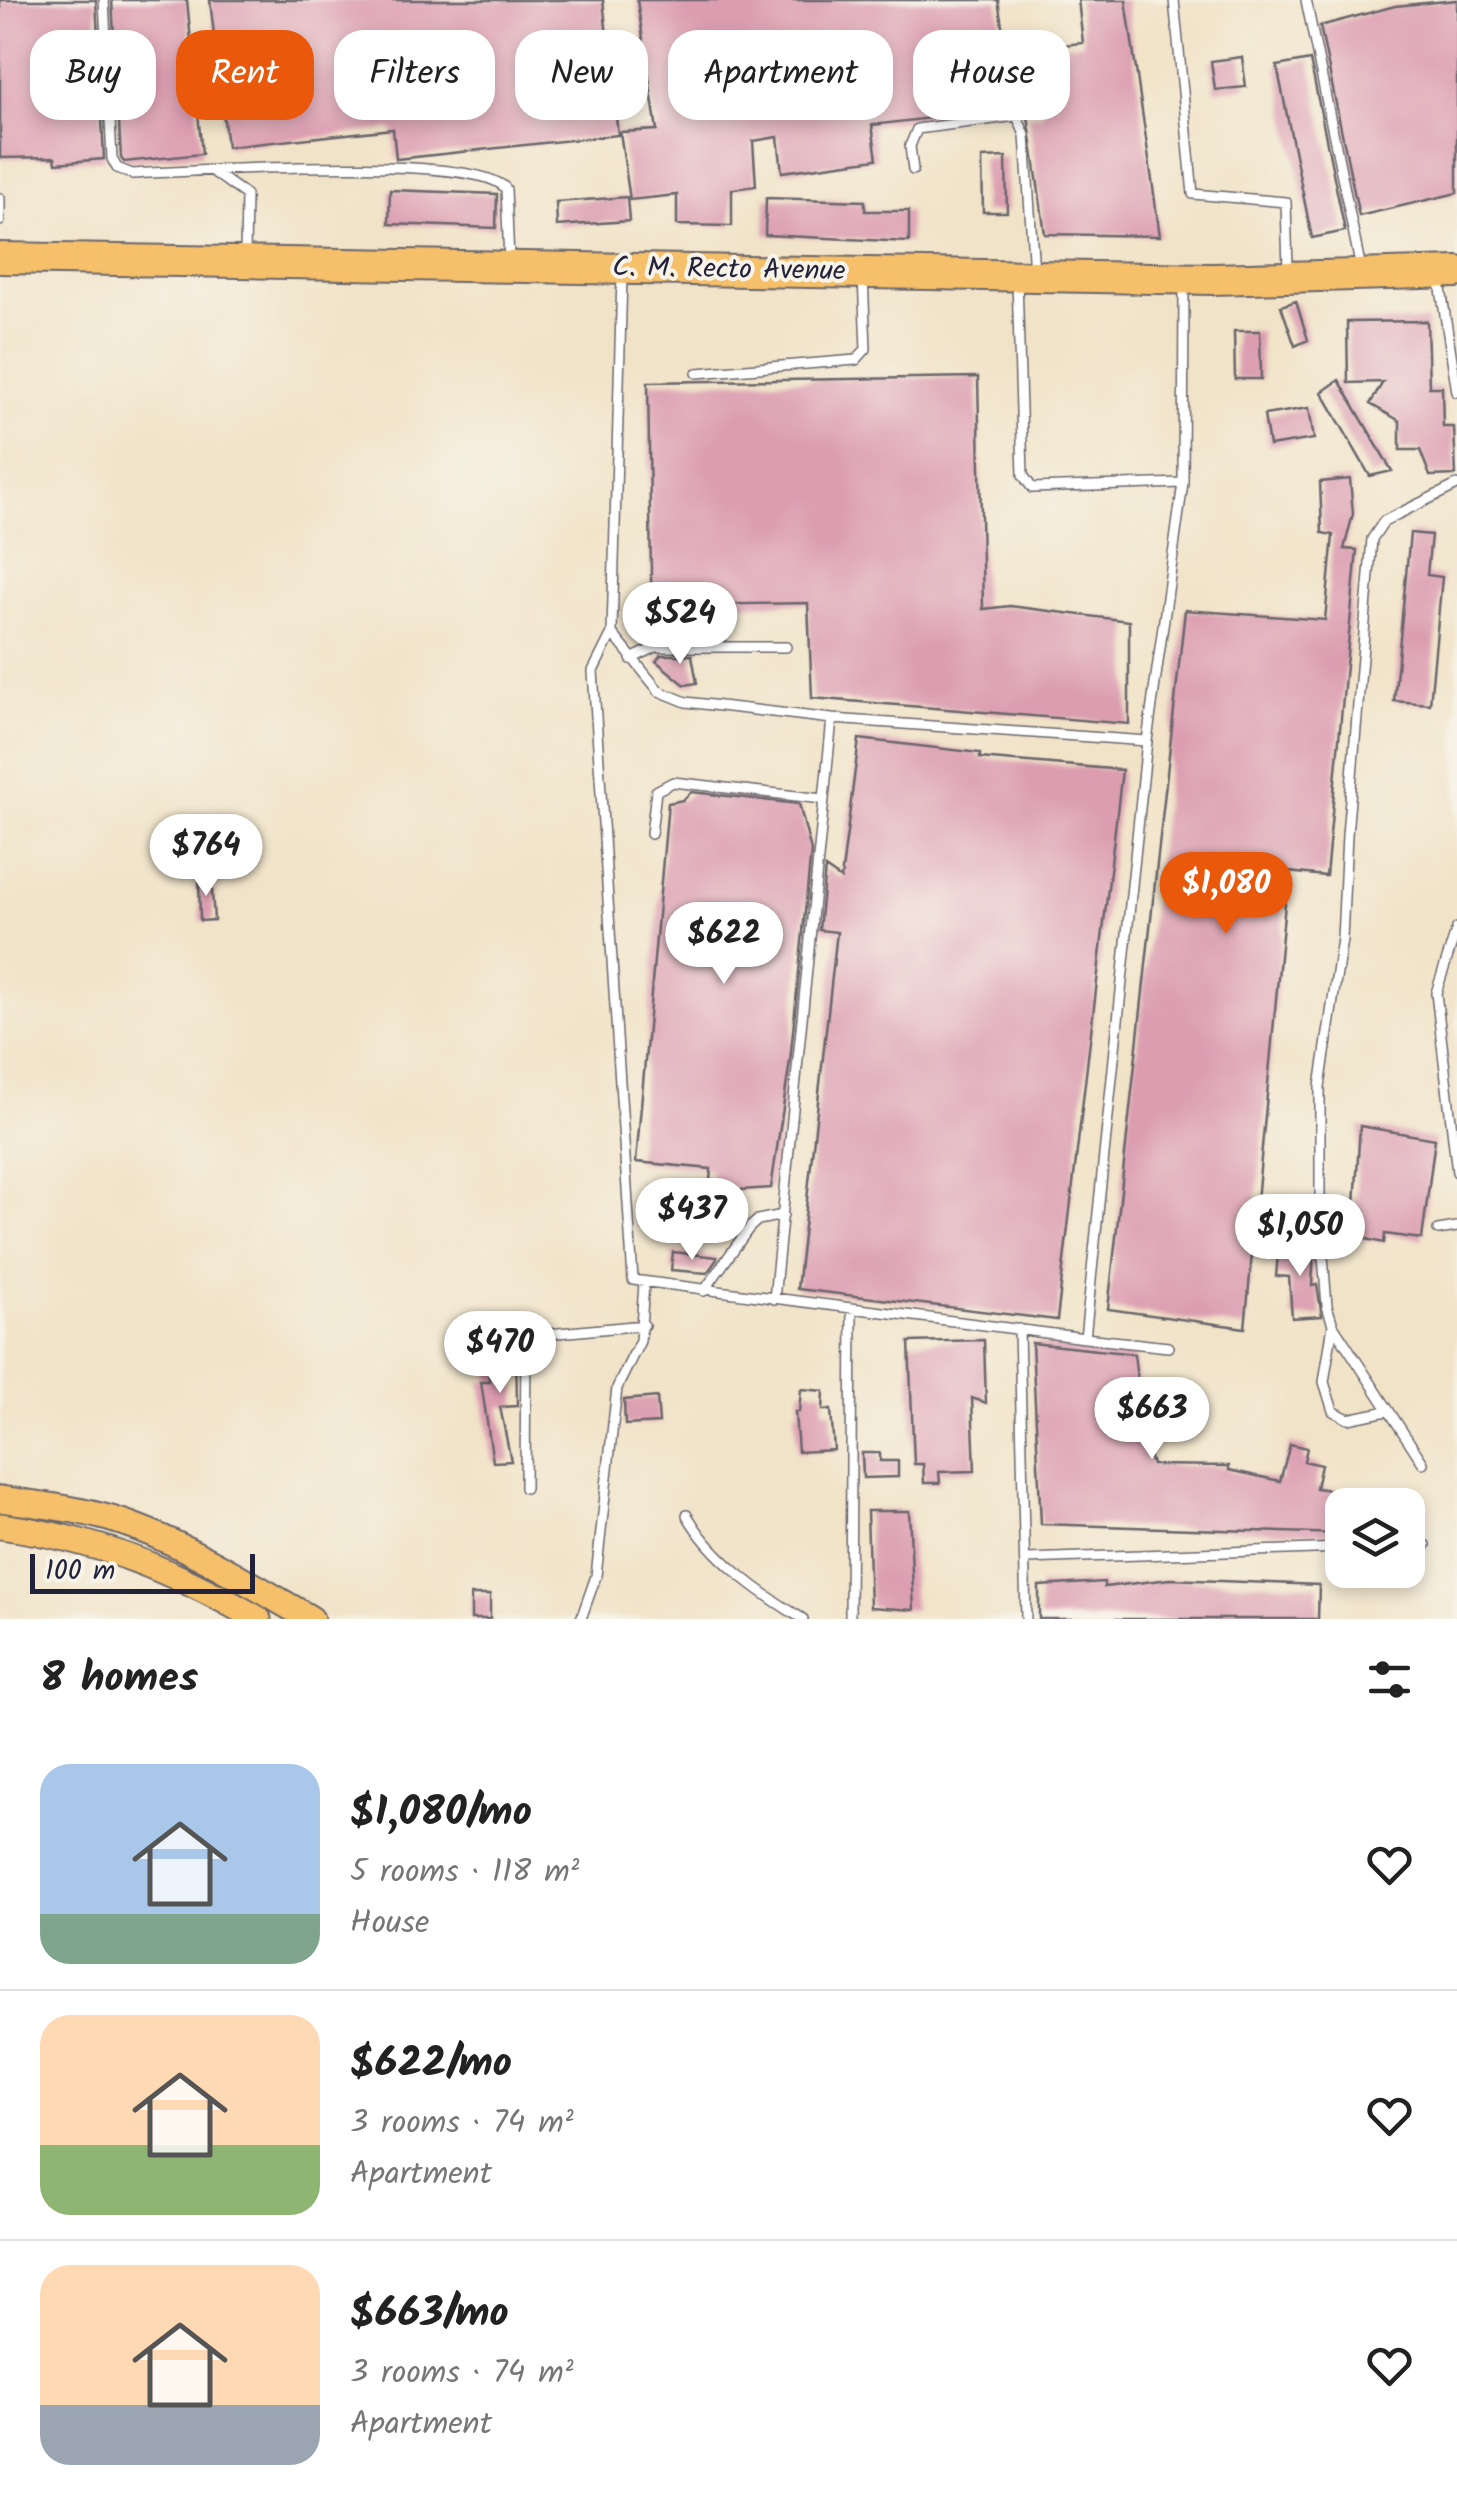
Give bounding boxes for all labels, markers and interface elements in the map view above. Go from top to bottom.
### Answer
chip: Buy [30,30,156,120]
chip: Rent [176,30,314,120]
chip: Filters [334,30,495,120]
chip: New [515,30,648,120]
chip: Apartment [668,30,893,120]
chip: House [913,30,1070,120]
street label: C. M. Recto Avenue [612,245,846,295]
pin: $524 [621,582,739,667]
text: $524 [644,589,716,640]
pin: $764 [147,814,265,899]
text: $764 [172,821,240,872]
pin: $1,080 [1145,852,1307,937]
text: $1,080 [1182,859,1270,910]
pin: $622 [665,902,783,987]
text: $622 [687,909,761,960]
pin: $437 [633,1178,751,1263]
text: $437 [658,1185,727,1236]
pin: $1,050 [1219,1194,1381,1279]
text: $1,050 [1257,1201,1343,1252]
pin: $470 [441,1311,559,1396]
text: $470 [466,1318,534,1369]
pin: $663 [1093,1377,1211,1462]
text: $663 [1116,1384,1188,1435]
map controls [1325,1488,1425,1588]
button: layers [1325,1488,1425,1588]
scale bar [30,1549,255,1594]
text: 100 m [45,1549,115,1594]
text: 8 homes [40,1646,198,1713]
icon: filters [1362,1652,1417,1707]
text: $1,080/mo [350,1780,532,1847]
icon: home [120,1804,240,1924]
icon: heart [1362,1837,1417,1892]
text: 5 rooms · 118 m² [350,1847,579,1898]
text: House [350,1898,429,1949]
text: $622/mo [350,2031,512,2098]
icon: home [120,2055,240,2175]
icon: heart [1362,2088,1417,2143]
text: 3 rooms · 74 m² [350,2098,574,2149]
text: Apartment [350,2149,492,2200]
text: $663/mo [350,2281,509,2348]
icon: home [120,2305,240,2425]
icon: heart [1362,2338,1417,2393]
text: 3 rooms · 74 m² [350,2348,574,2399]
text: Apartment [350,2399,492,2450]

